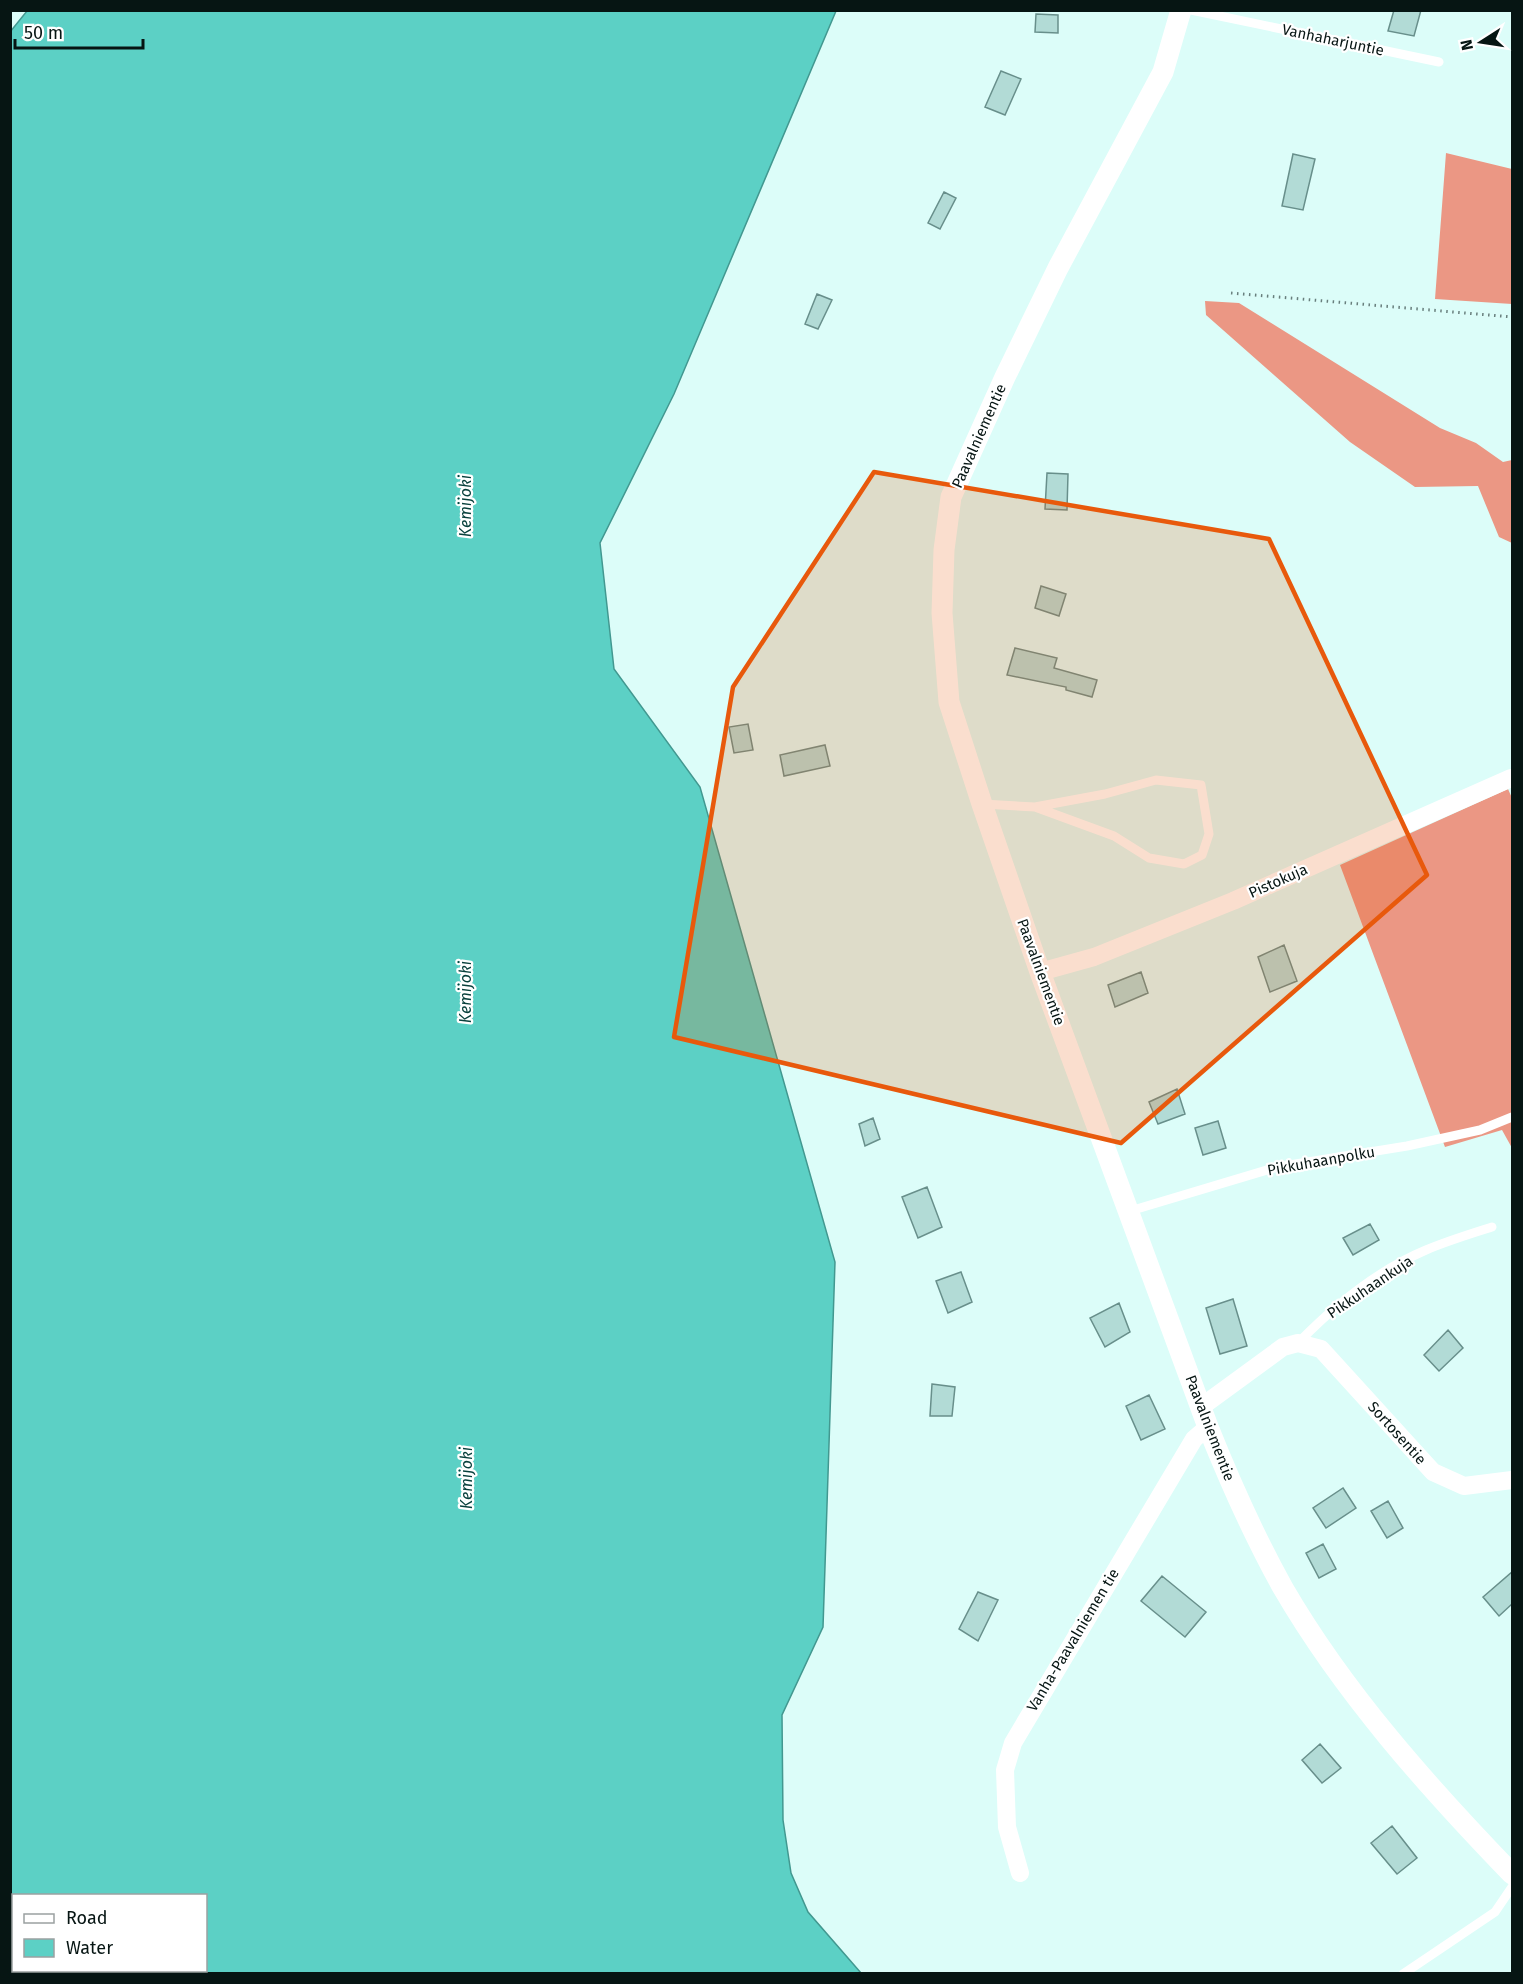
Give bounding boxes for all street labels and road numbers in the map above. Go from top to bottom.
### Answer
street label: Vanhaharjuntie [1280,20,1386,60]
street label: Paavalniementie [948,381,1010,491]
street label: Pistokuja [1246,860,1310,902]
street label: Paavalniementie [1013,916,1069,1028]
street label: Pikkuhaanpolku [1266,1143,1376,1179]
street label: Pikkuhaankuja [1324,1252,1416,1322]
street label: Paavalniementie [1181,1372,1239,1484]
street label: Sortosentie [1364,1398,1430,1468]
street label: Vanha-Paavalniemen tie [1023,1565,1123,1715]

